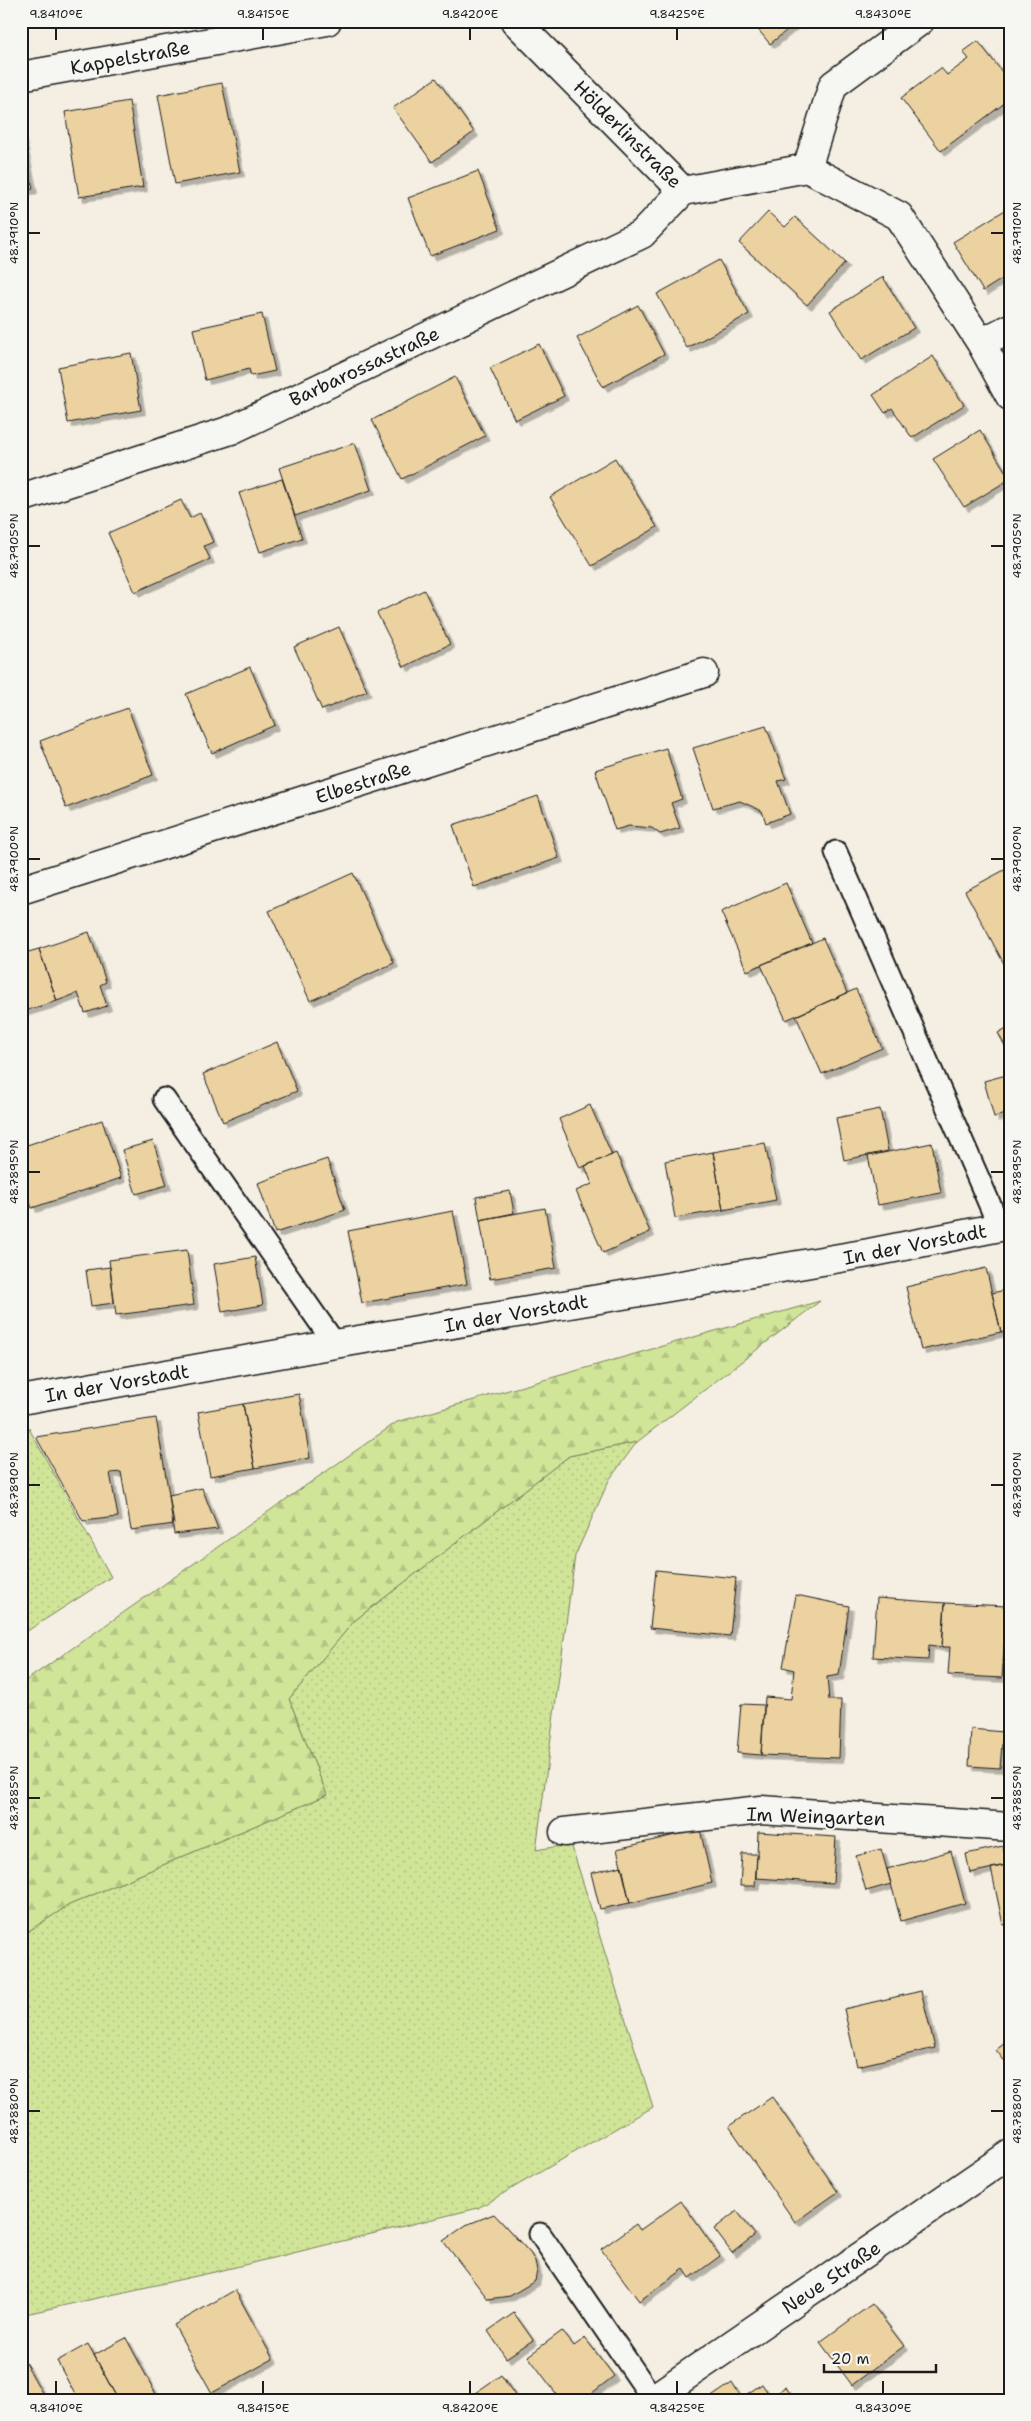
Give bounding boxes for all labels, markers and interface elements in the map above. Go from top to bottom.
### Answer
text: 9.8410°E [29,6,83,22]
text: 9.8415°E [237,6,289,22]
text: 9.8420°E [442,6,498,22]
text: 9.8425°E [649,6,705,22]
text: 9.8430°E [855,6,911,22]
street label: Kappelstraße [68,35,192,80]
street label: Hölderlinstraße [568,75,687,194]
text: 48.7910°N [6,202,22,264]
text: 48.7910°N [1009,202,1025,264]
street label: Barbarossastraße [285,321,443,412]
text: 48.7905°N [6,513,22,579]
text: 48.7905°N [1009,513,1025,579]
street label: Elbestraße [312,755,414,810]
text: 48.7900°N [6,826,22,892]
text: 48.7900°N [1009,826,1025,892]
text: 48.7895°N [6,1140,22,1204]
text: 48.7895°N [1009,1140,1025,1204]
street label: In der Vorstadt [841,1218,989,1271]
street label: In der Vorstadt [442,1289,590,1338]
street label: In der Vorstadt [43,1359,191,1408]
text: 48.7890°N [6,1452,22,1518]
text: 48.7890°N [1009,1452,1025,1518]
text: 48.7885°N [6,1766,22,1830]
text: 48.7885°N [1009,1766,1025,1830]
street label: Im Weingarten [746,1802,886,1831]
text: 48.7880°N [6,2078,22,2144]
text: 48.7880°N [1009,2078,1025,2144]
street label: Neue Straße [777,2235,886,2320]
scale bar [824,2341,936,2373]
text: 20 m [831,2349,870,2369]
text: 9.8410°E [29,2400,83,2416]
text: 9.8415°E [237,2400,289,2416]
text: 9.8420°E [442,2400,498,2416]
text: 9.8425°E [649,2400,705,2416]
text: 9.8430°E [855,2400,911,2416]

